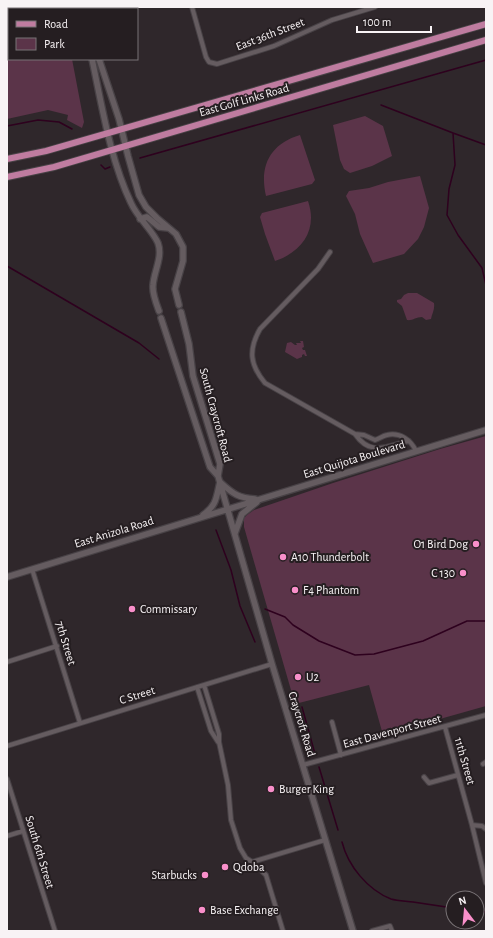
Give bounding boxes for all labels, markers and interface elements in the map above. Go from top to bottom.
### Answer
legend [8,8,138,60]
scale bar [357,8,431,34]
street label: East 36th Street [234,15,306,53]
text: 100 m [363,16,391,28]
text: Road [44,18,68,30]
text: Park [44,38,65,50]
street label: East Golf Links Road [198,81,290,119]
street label: South Craycroft Road [197,367,234,464]
street label: East Quijota Boulevard [302,438,407,481]
street label: East Anizola Road [73,514,155,550]
place label: O1 Bird Dog [413,538,468,550]
marker: O1 Bird Dog [471,539,481,549]
place label: A10 Thunderbolt [291,551,369,563]
marker: A10 Thunderbolt [278,552,288,562]
place label: C 130 [431,567,455,579]
marker: C 130 [458,568,468,578]
place label: F4 Phantom [303,584,359,596]
marker: F4 Phantom [290,585,300,595]
place label: Commissary [140,603,197,616]
marker: Commissary [127,604,137,614]
street label: 7th Street [54,620,78,667]
place label: U2 [306,671,320,683]
marker: U2 [293,672,303,682]
street label: C Street [118,684,156,706]
street label: Craycroft Road [285,690,318,758]
street label: East Davenport Street [342,712,442,750]
street label: 11th Street [453,736,478,786]
place label: Burger King [279,783,334,795]
marker: Burger King [266,784,276,794]
street label: South 6th Street [23,814,57,890]
place label: Qdoba [233,861,265,874]
marker: Qdoba [220,862,230,872]
place label: Starbucks [151,869,197,881]
marker: Starbucks [200,870,210,880]
north arrow [445,890,485,930]
text: N [457,895,468,907]
place label: Base Exchange [210,904,279,916]
marker: Base Exchange [197,905,207,915]

